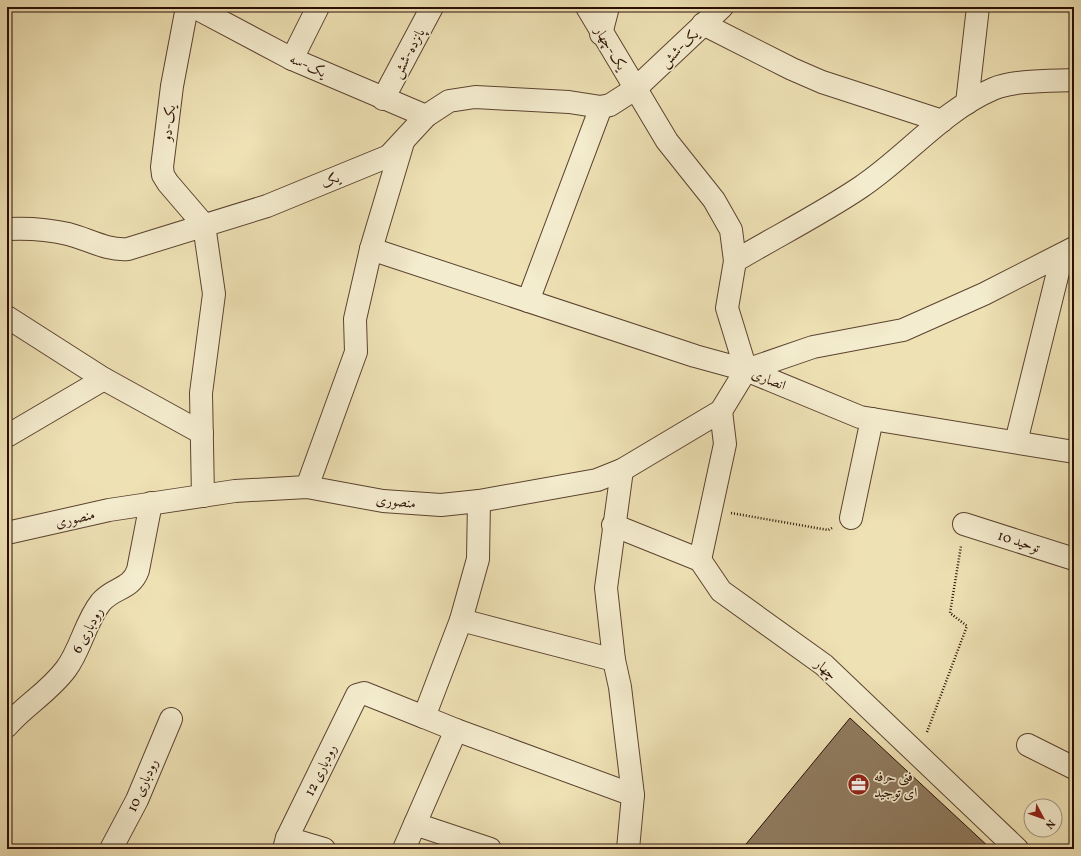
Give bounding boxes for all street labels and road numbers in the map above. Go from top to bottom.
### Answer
street label: یک-چهار [588,22,631,75]
street label: پانزده-شش [388,24,431,82]
street label: یک-شش [656,25,705,72]
street label: یک-سه [286,50,330,83]
street label: یک-دو [158,103,181,144]
street label: یک [318,168,344,194]
street label: انصاری [749,365,788,396]
street label: منصوری [375,491,417,514]
street label: منصوری [54,506,97,533]
street label: توحید 10 [995,527,1042,558]
street label: رودباری 6 [68,604,108,657]
street label: چهار [808,654,840,685]
street label: رودباری 12 [301,742,342,800]
street label: رودباری 10 [123,756,163,815]

